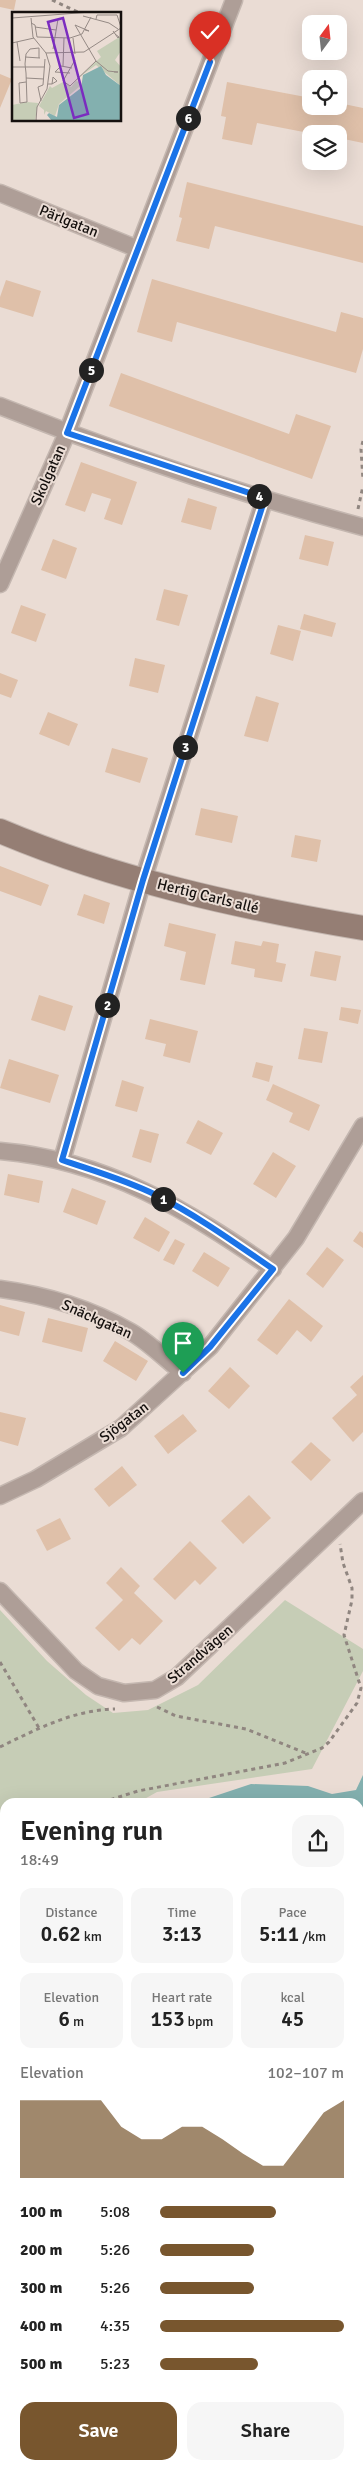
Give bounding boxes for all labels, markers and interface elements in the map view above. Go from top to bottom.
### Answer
pin [189,11,231,62]
inset map [12,12,121,121]
north arrow [302,15,348,60]
map controls [302,15,347,170]
icon: check [196,18,224,46]
button: locate [302,70,347,115]
pin: 6 [176,106,200,130]
text: 6 [185,110,192,127]
button: layers [302,125,347,170]
street label: Pärlgatan [37,201,101,241]
pin: 5 [78,358,104,382]
text: 5 [88,362,95,379]
street label: Skolgatan [27,442,69,508]
pin: 4 [246,484,272,508]
text: 4 [256,488,263,505]
pin: 3 [172,734,198,760]
text: 3 [182,739,189,756]
street label: Hertig Carls allé [155,875,261,917]
pin: 2 [94,992,120,1018]
text: 2 [104,997,111,1014]
pin: 1 [150,1186,176,1212]
text: 1 [160,1191,167,1208]
street label: Snäckgatan [59,1296,135,1342]
pin [162,1322,204,1373]
icon: arrive [169,1329,197,1357]
street label: Sjögatan [96,1398,152,1446]
street label: Strandvägen [164,1621,236,1687]
text: Evening run [20,1814,163,1848]
button: share [292,1815,344,1867]
text: 18:49 [20,1850,59,1870]
text: Distance [45,1904,97,1921]
text: Time [168,1904,196,1921]
text: Pace [279,1904,307,1921]
text: 0.62 [41,1921,81,1947]
text: 3:13 [162,1921,202,1947]
text: 5:11 [259,1921,299,1947]
text: km [81,1928,102,1945]
text: /km [299,1928,326,1945]
text: Elevation [43,1989,99,2006]
text: Heart rate [152,1989,212,2006]
text: kcal [280,1989,305,2006]
text: 6 [59,2006,70,2032]
text: 153 [150,2006,184,2032]
text: 45 [281,2006,304,2032]
text: m [70,2013,84,2030]
text: bpm [184,2013,214,2030]
text: Elevation [20,2063,84,2083]
text: 102–107 m [267,2063,344,2083]
text: 100 m [20,2202,62,2222]
text: 5:08 [100,2202,130,2222]
text: 200 m [20,2240,62,2260]
text: 5:26 [100,2240,130,2260]
text: 300 m [20,2278,62,2298]
text: 5:26 [100,2278,130,2298]
text: 400 m [20,2316,62,2336]
text: 4:35 [100,2316,130,2336]
text: 500 m [20,2354,62,2374]
text: 5:23 [100,2354,130,2374]
button: Save [20,2402,177,2460]
button: Share [187,2402,344,2460]

